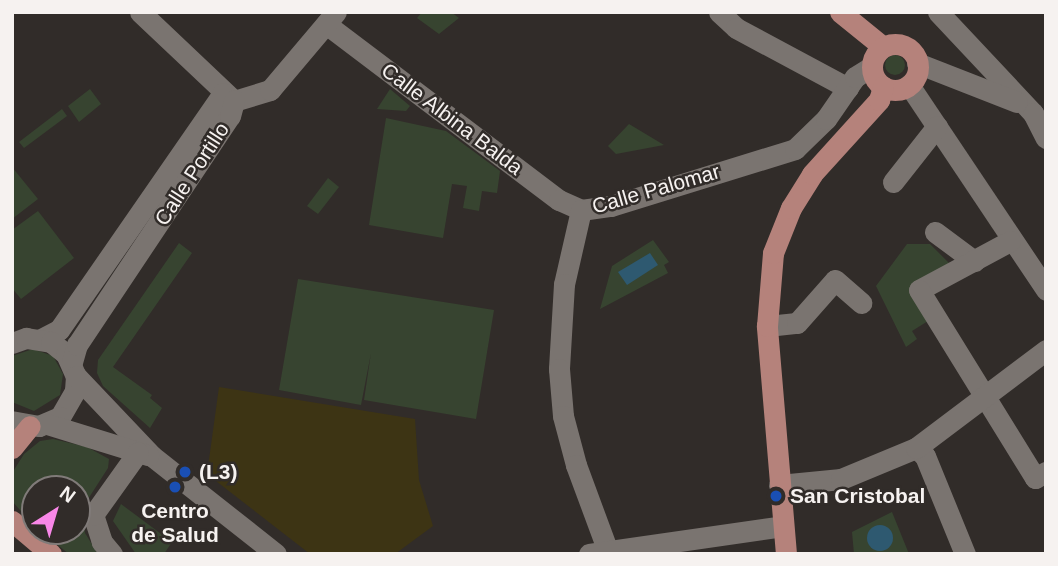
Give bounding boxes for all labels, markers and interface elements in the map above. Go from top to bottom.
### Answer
street label: Calle Albina Balda [376,57,528,181]
street label: Calle Portillo [149,118,235,230]
street label: Calle Palomar [589,159,723,219]
place label: (L3) [199,459,237,485]
marker: (L3) [177,464,193,480]
north arrow [21,475,91,545]
marker: Centro de Salud [167,479,183,495]
text: N [56,482,80,507]
place label: San Cristobal [790,483,925,509]
marker: San Cristobal [768,488,784,504]
place label: Centro de Salud [131,498,219,548]

